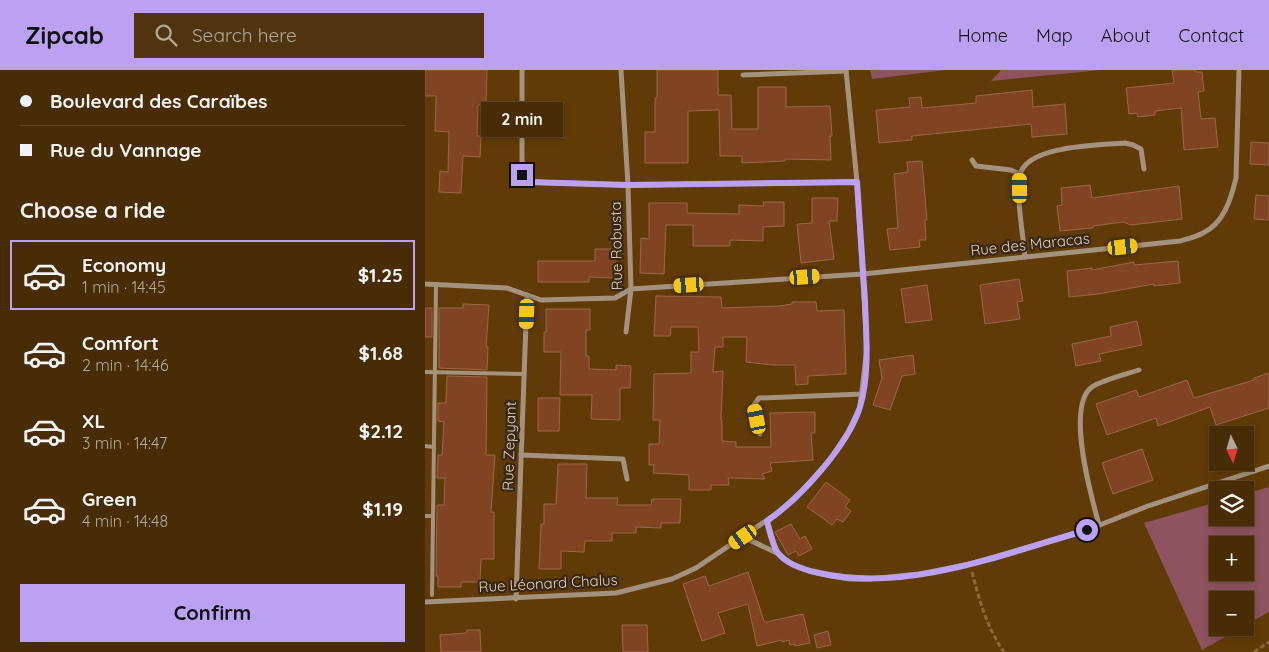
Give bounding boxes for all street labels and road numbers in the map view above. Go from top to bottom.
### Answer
street label: Rue Robusta [606,201,626,291]
street label: Rue des Maracas [969,228,1091,260]
street label: Rue Zepyant [498,401,520,491]
street label: Rue Léonard Chalus [478,570,618,596]

